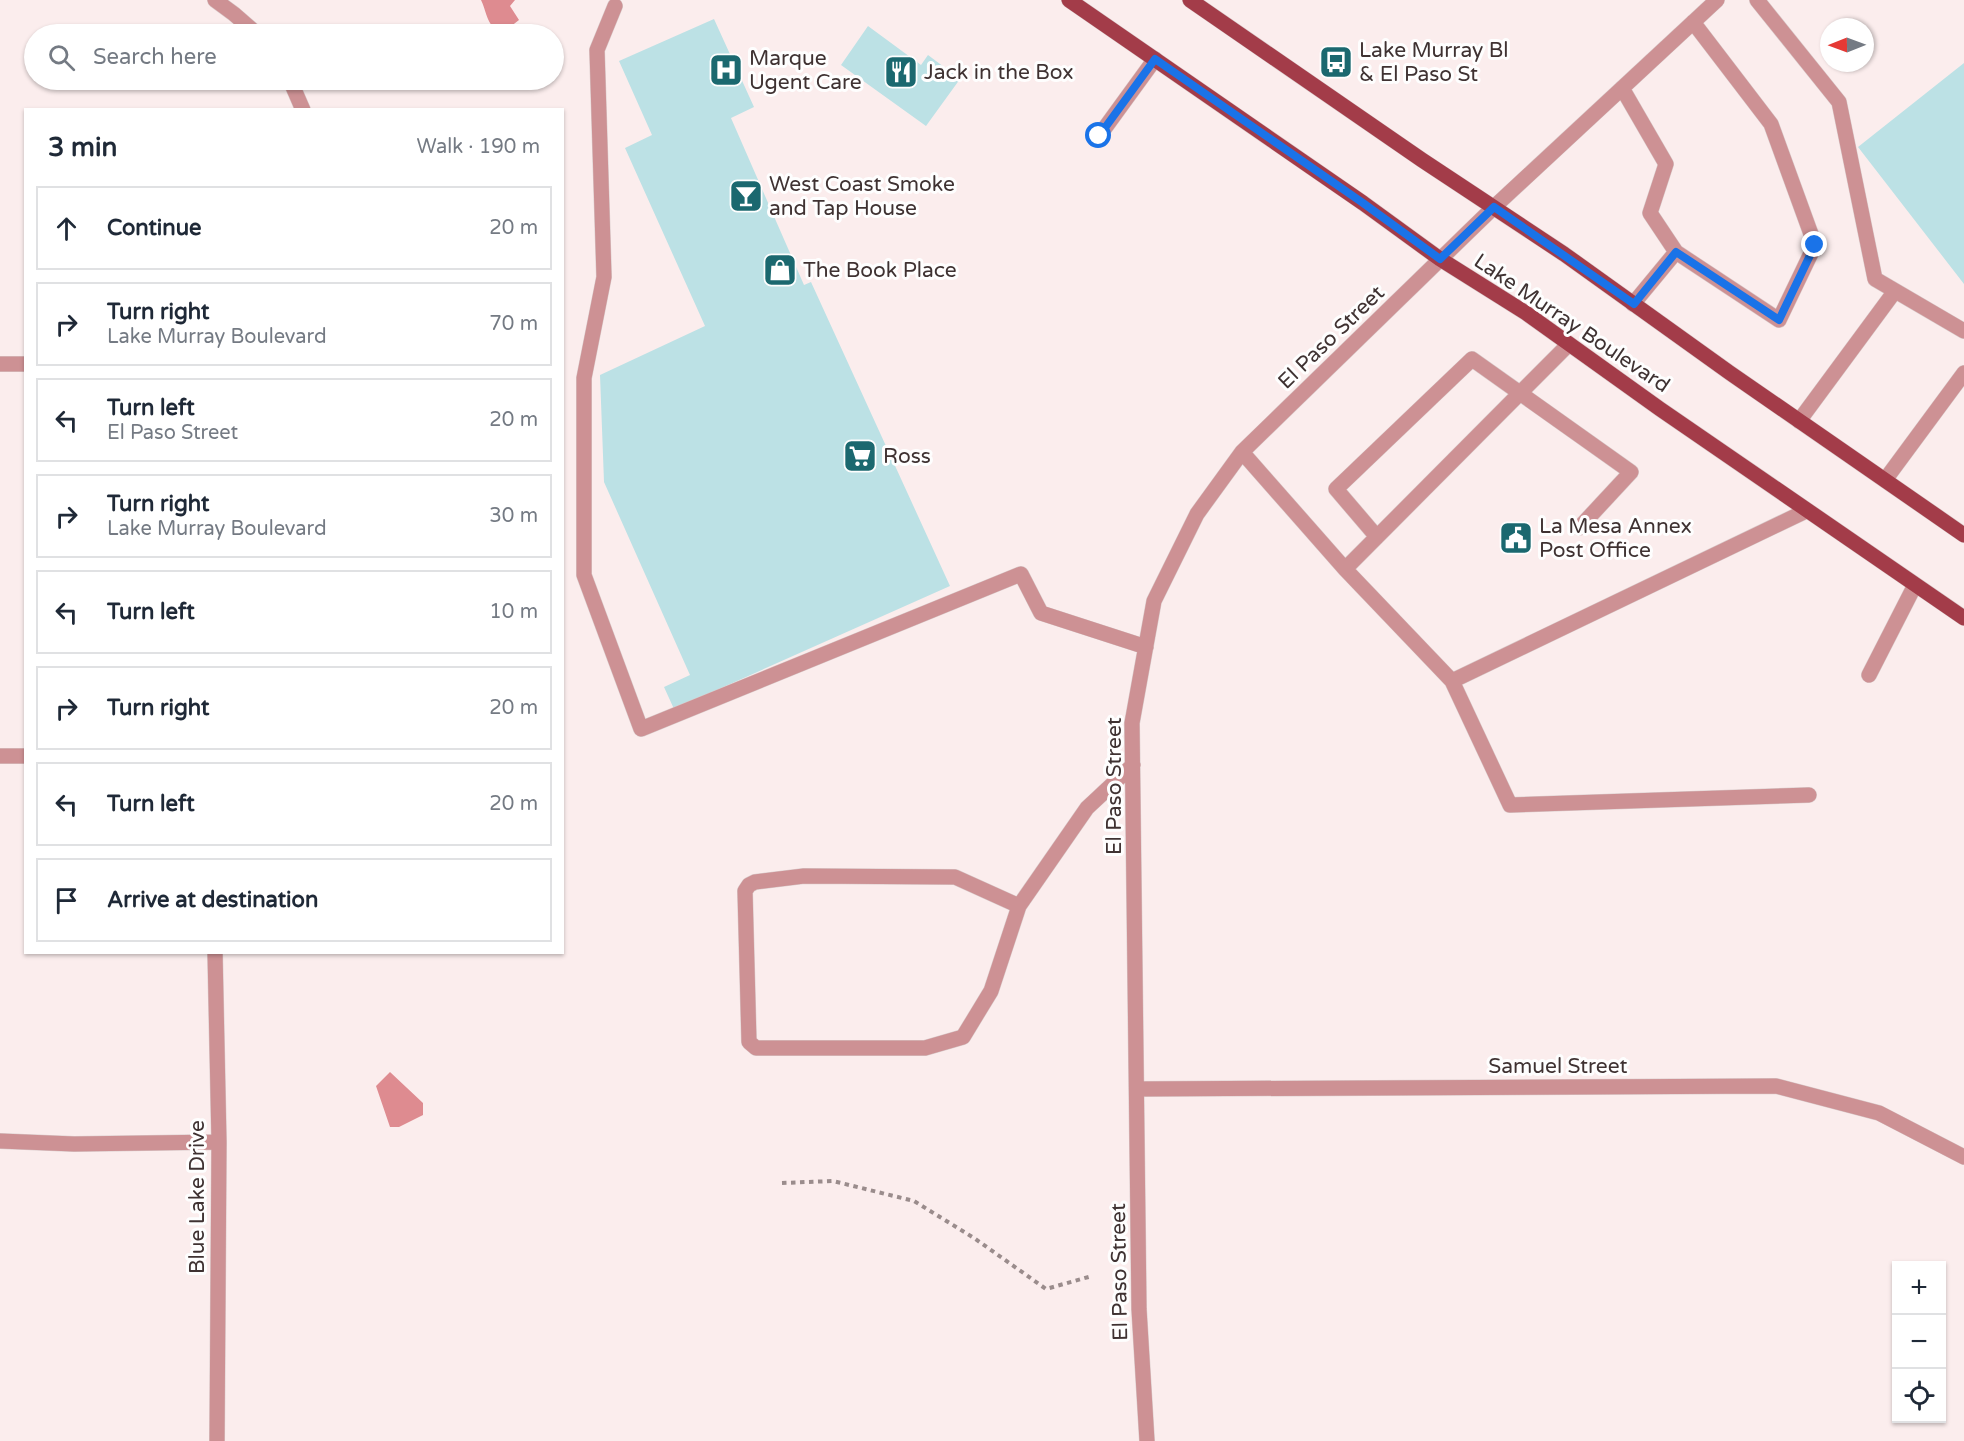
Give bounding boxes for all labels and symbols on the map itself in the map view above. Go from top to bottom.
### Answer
north arrow [1820,18,1874,72]
place label: Lake Murray Bl & El Paso St [1359,38,1508,87]
bus stop icon: Lake Murray Bl & El Paso St [1318,44,1354,80]
place label: Marque Ugent Care [749,46,862,95]
hospital icon: Marque Ugent Care [708,52,744,88]
restaurant icon: Jack in the Box [883,54,919,90]
place label: Jack in the Box [924,60,1074,85]
route start [1085,122,1111,148]
place label: West Coast Smoke and Tap House [769,172,955,221]
bar icon: West Coast Smoke and Tap House [728,178,764,214]
route end [1801,231,1827,257]
street label: Lake Murray Boulevard [1469,249,1674,398]
shop icon: The Book Place [762,252,798,288]
place label: The Book Place [803,258,957,283]
street label: El Paso Street [1273,281,1390,394]
supermarket icon: Ross [842,438,878,474]
place label: Ross [883,444,931,469]
place label: La Mesa Annex Post Office [1539,514,1692,563]
public building icon: La Mesa Annex Post Office [1498,520,1534,556]
street label: El Paso Street [1102,717,1127,855]
street label: Samuel Street [1488,1054,1628,1079]
street label: Blue Lake Drive [185,1120,210,1274]
street label: El Paso Street [1106,1203,1133,1341]

